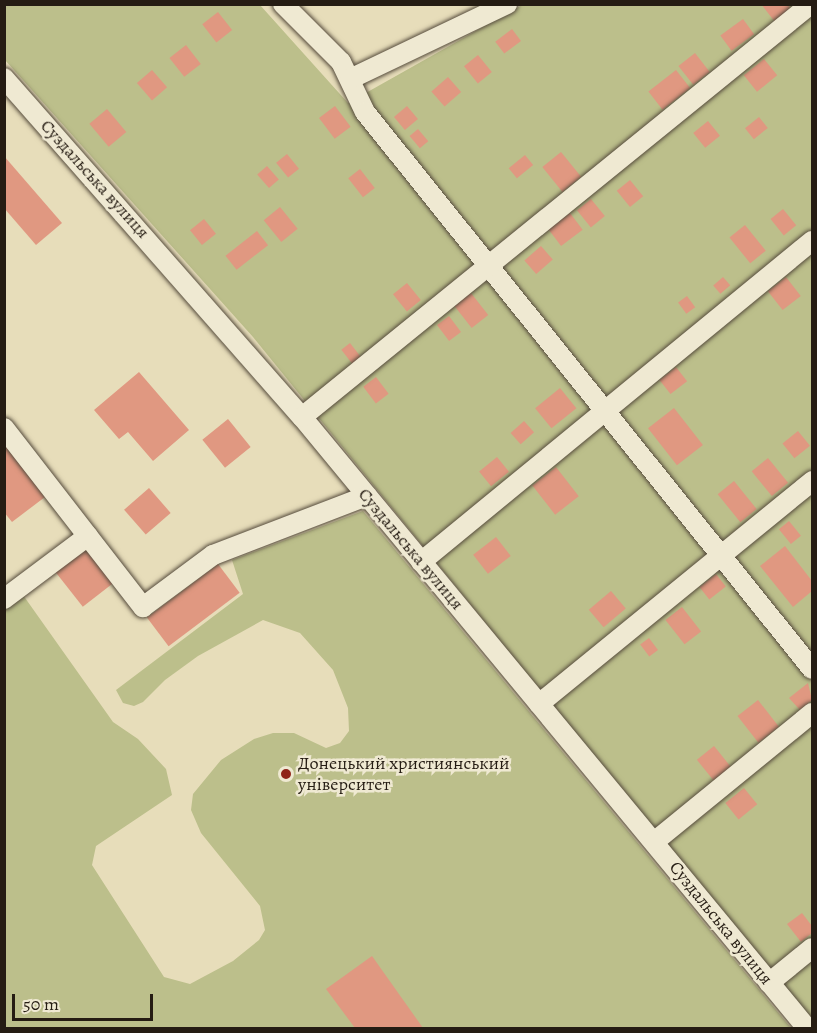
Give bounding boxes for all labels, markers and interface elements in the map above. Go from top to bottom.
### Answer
street label: Суздальська вулиця [36,115,154,243]
street label: Суздальська вулиця [354,484,468,614]
place label: Донецький християнський університет [298,753,510,795]
marker: Донецький християнський університет [279,767,293,781]
street label: Суздальська вулиця [665,857,777,989]
scale bar [15,982,156,1020]
text: 50 m [23,992,59,1016]

